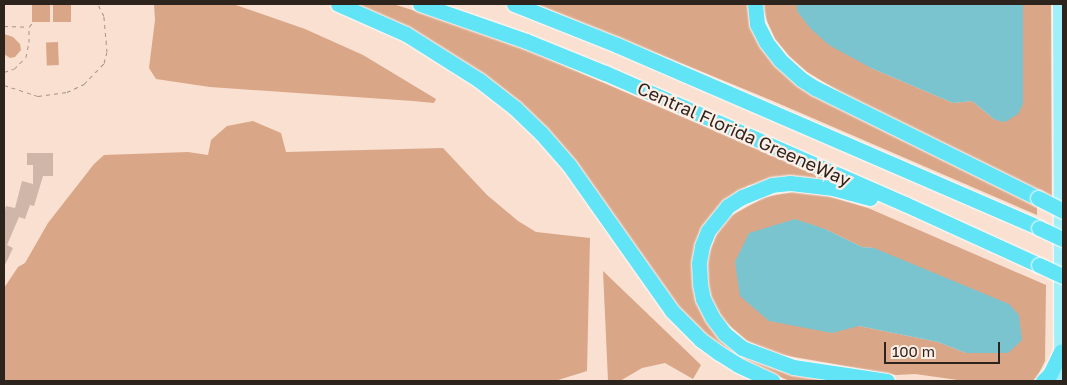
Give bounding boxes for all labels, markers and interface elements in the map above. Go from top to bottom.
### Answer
street label: Central Florida GreeneWay [634,77,854,191]
scale bar [887,332,1003,364]
text: 100 m [892,342,935,360]

